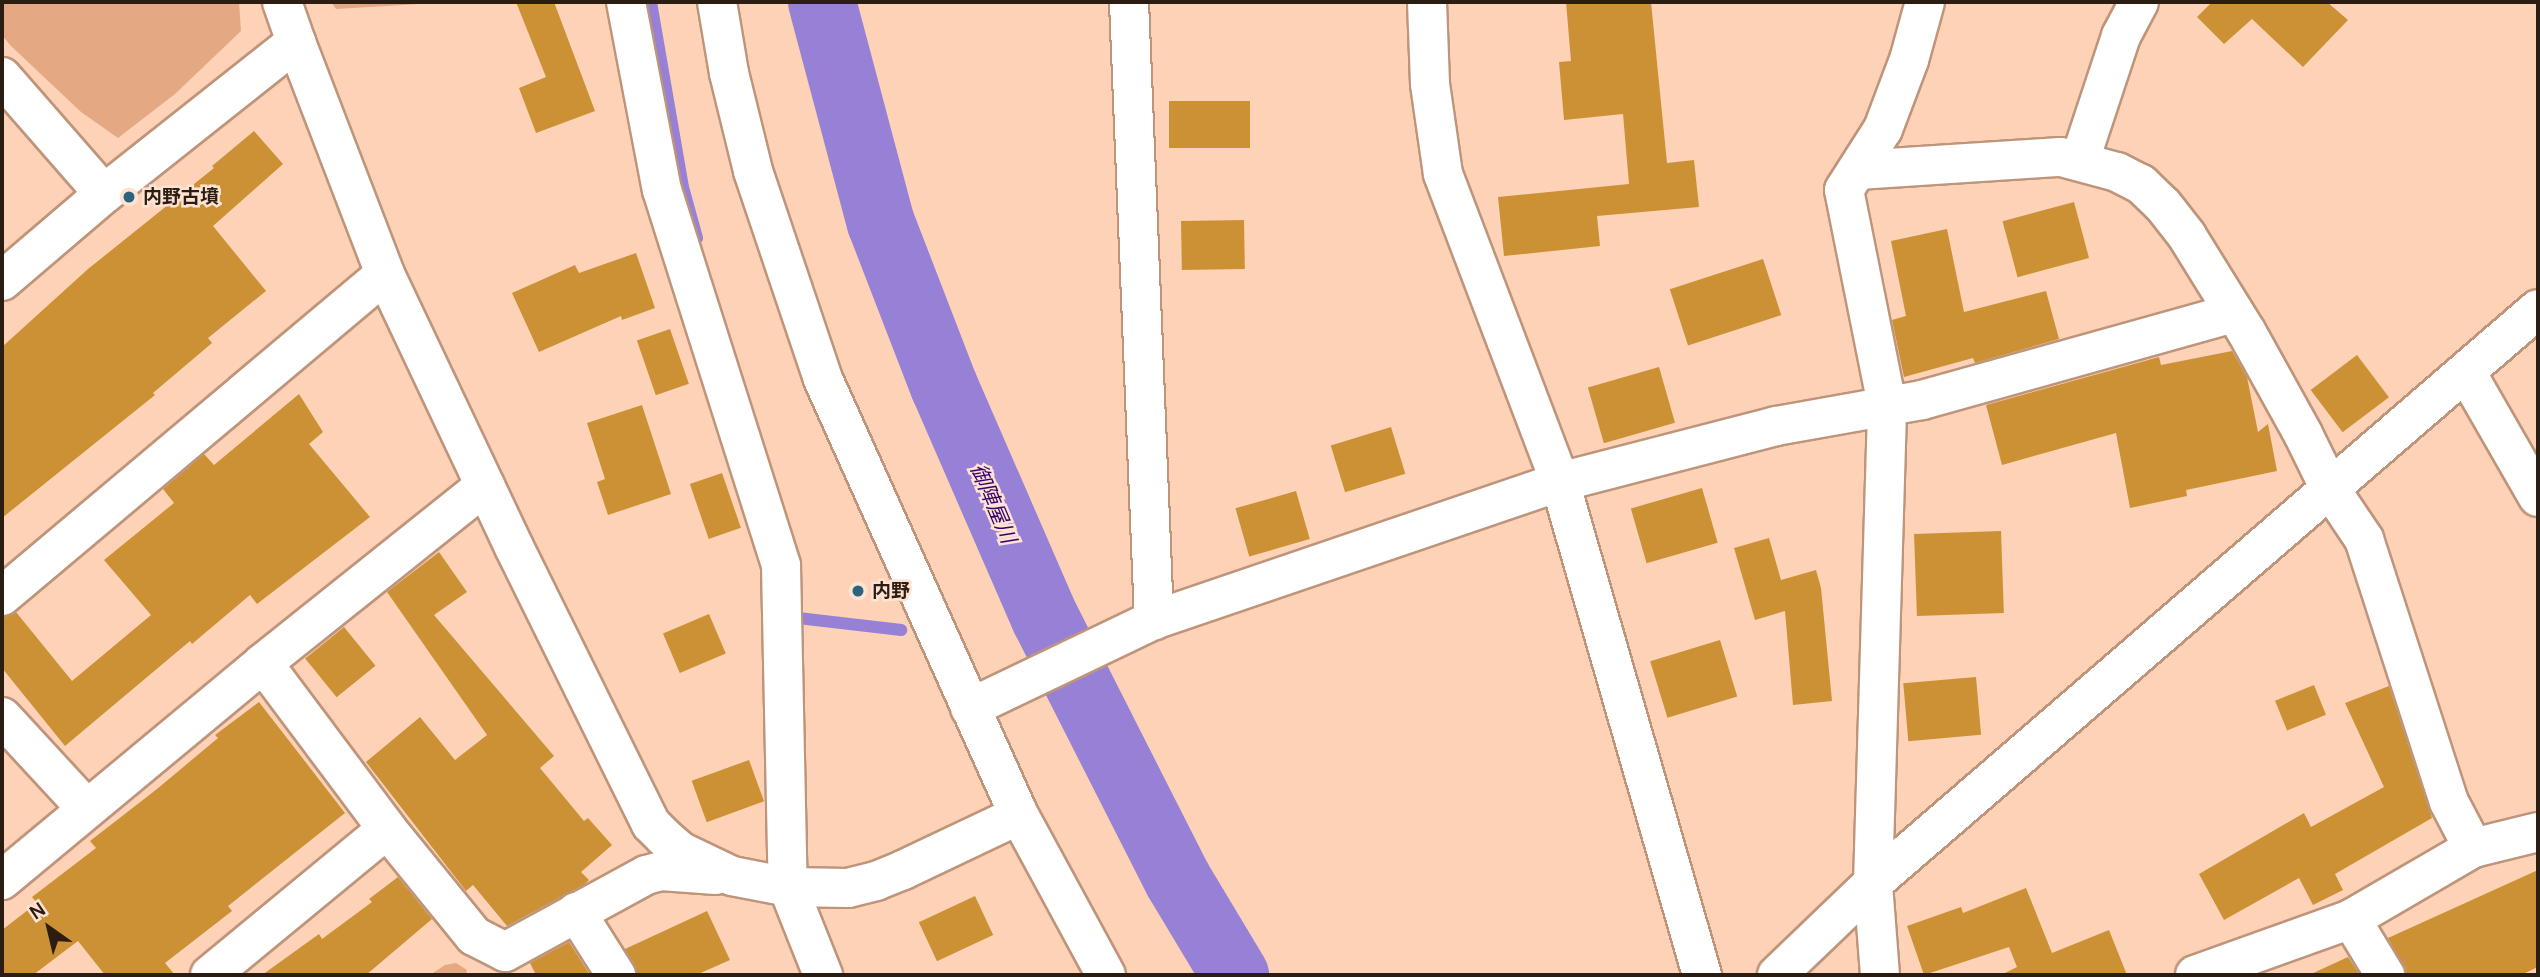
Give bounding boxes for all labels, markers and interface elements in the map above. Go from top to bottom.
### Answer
place label: 内野古墳 [143,186,219,208]
marker: 内野古墳 [121,189,137,205]
water label: 御陣屋川 [966,459,1022,547]
place label: 内野 [872,580,910,602]
marker: 内野 [850,583,866,599]
north arrow [14,893,84,963]
text: N [24,896,50,925]

